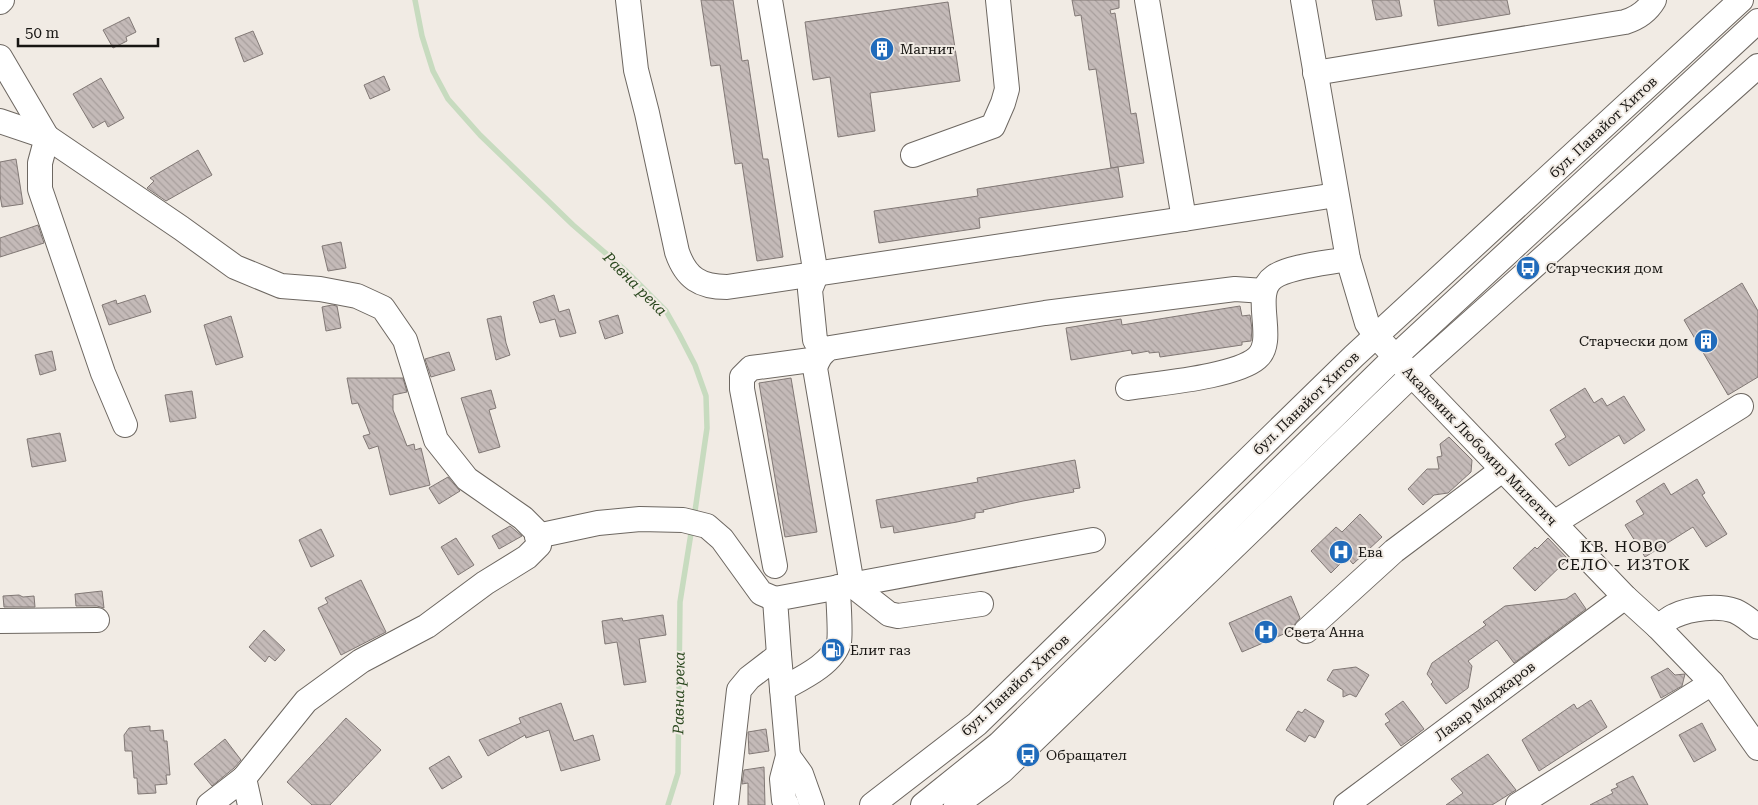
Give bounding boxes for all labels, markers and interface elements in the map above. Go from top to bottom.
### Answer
scale bar [18,15,158,47]
text: 50 m [25,24,60,42]
building icon: Магнит [869,36,895,62]
place label: Магнит [900,41,954,57]
street label: бул. Панайот Хитов [1546,73,1660,181]
water label: Равна река [599,248,671,320]
bus stop icon: Старческия дом [1515,255,1541,281]
place label: Старческия дом [1546,260,1663,276]
building icon: Старчески дом [1693,328,1719,354]
place label: Старчески дом [1579,333,1688,349]
street label: бул. Панайот Хитов [1250,348,1362,458]
street label: Академик Любомир Милетич [1400,363,1561,529]
district label: КВ. НОВО СЕЛО - ИЗТОК [1557,537,1691,574]
hospital icon: Ева [1328,539,1354,565]
place label: Ева [1358,544,1383,560]
hospital icon: Света Анна [1253,619,1279,645]
place label: Света Анна [1284,624,1365,640]
street label: бул. Панайот Хитов [958,631,1072,739]
fuel station icon: Елит газ [820,637,846,663]
place label: Елит газ [850,642,911,658]
water label: Равна река [669,651,689,736]
street label: Лазар Маджаров [1432,658,1538,744]
bus stop icon: Обращател [1015,742,1041,768]
place label: Обращател [1046,747,1127,763]

